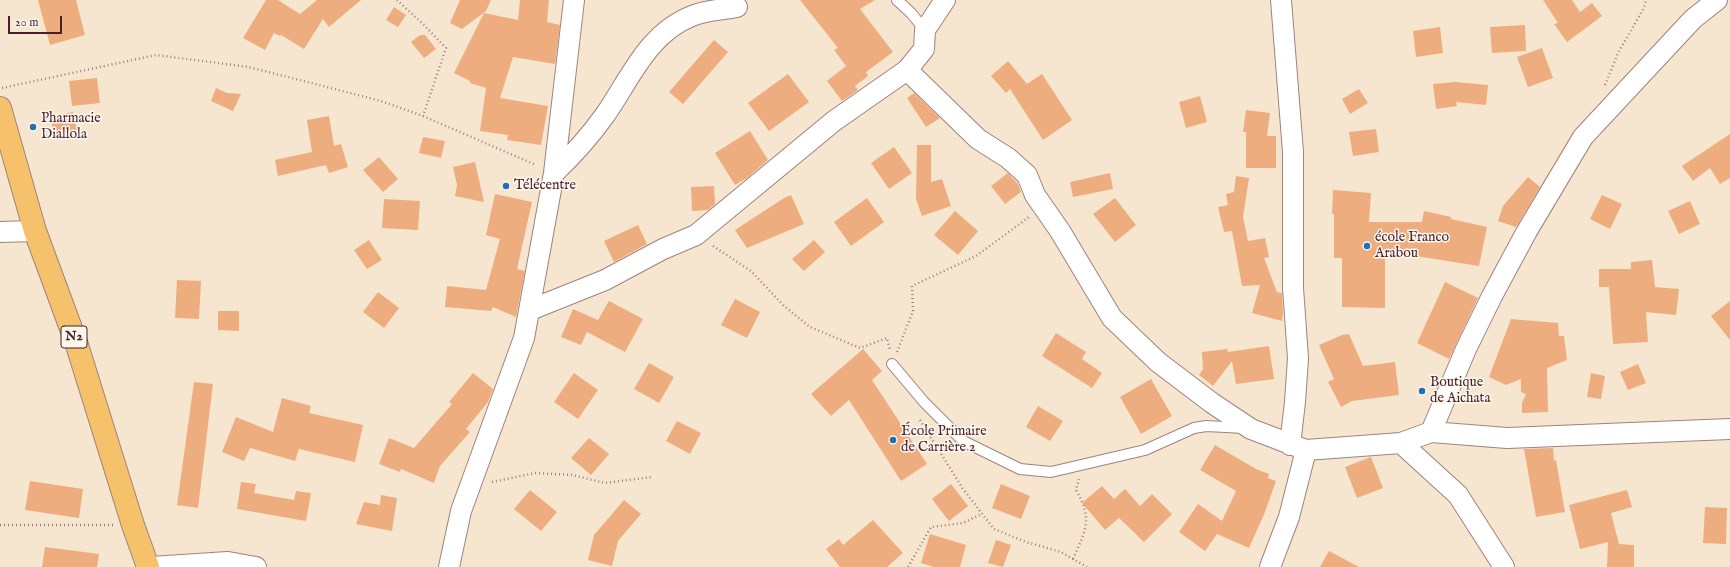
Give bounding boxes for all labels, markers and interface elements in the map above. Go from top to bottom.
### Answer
scale bar [10,8,64,34]
text: 20 m [15,15,38,30]
place label: Pharmacie Diallola [41,111,101,144]
marker: Pharmacie Diallola [28,122,38,132]
place label: Télécentre [514,178,576,194]
marker: Télécentre [501,181,511,191]
place label: école Franco Arabou [1375,230,1449,262]
marker: école Franco Arabou [1362,241,1372,251]
road number: N2 [61,326,87,348]
place label: Boutique de Aichata [1430,375,1490,408]
marker: Boutique de Aichata [1417,386,1427,396]
place label: École Primaire de Carrière 2 [901,424,987,456]
marker: École Primaire de Carrière 2 [888,435,898,445]

